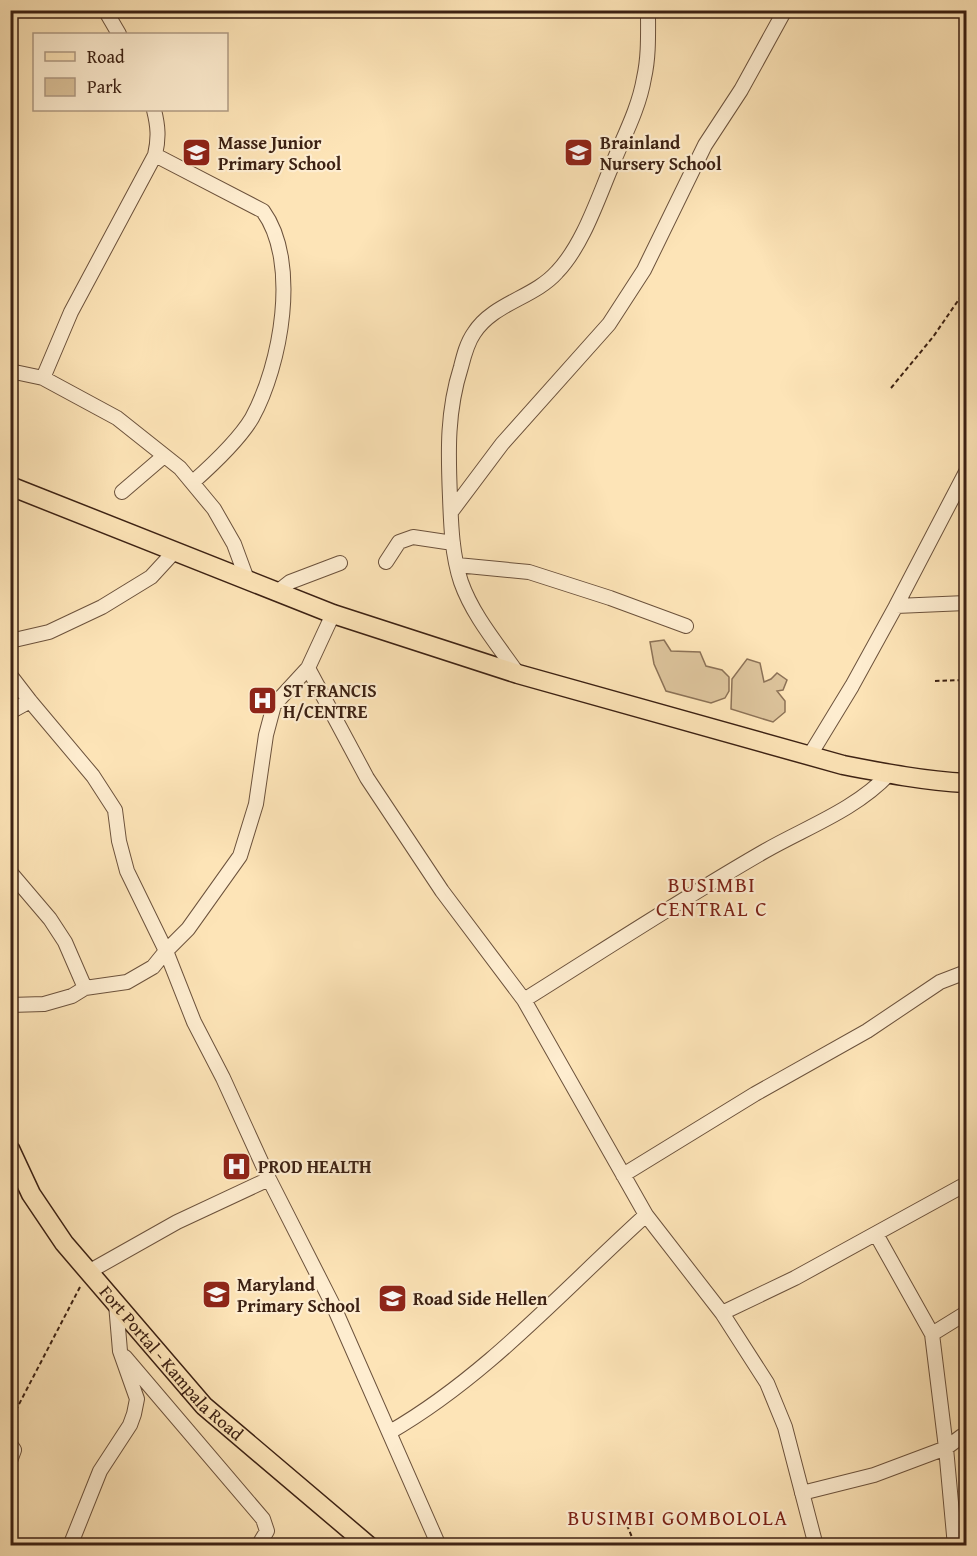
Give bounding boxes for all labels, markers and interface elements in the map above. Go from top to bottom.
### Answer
legend [33,33,228,111]
text: Road [87,43,125,70]
text: Park [87,73,123,100]
place label: Masse Junior Primary School [218,129,342,177]
place label: Brainland Nursery School [600,129,722,177]
school or university icon: Masse Junior Primary School [181,137,213,169]
school or university icon: Brainland Nursery School [563,137,595,169]
place label: ST FRANCIS H/CENTRE [283,677,377,725]
hospital icon: ST FRANCIS H/CENTRE [246,685,278,717]
district label: BUSIMBI CENTRAL C [656,869,768,924]
hospital icon: PROD HEALTH [221,1151,253,1183]
place label: PROD HEALTH [258,1153,372,1180]
place label: Maryland Primary School [237,1271,361,1319]
street label: Fort Portal - Kampala Road [93,1279,250,1447]
school or university icon: Maryland Primary School [200,1279,232,1311]
school or university icon: Road Side Hellen [376,1283,408,1315]
place label: Road Side Hellen [413,1285,548,1312]
district label: BUSIMBI GOMBOLOLA [567,1502,789,1533]

